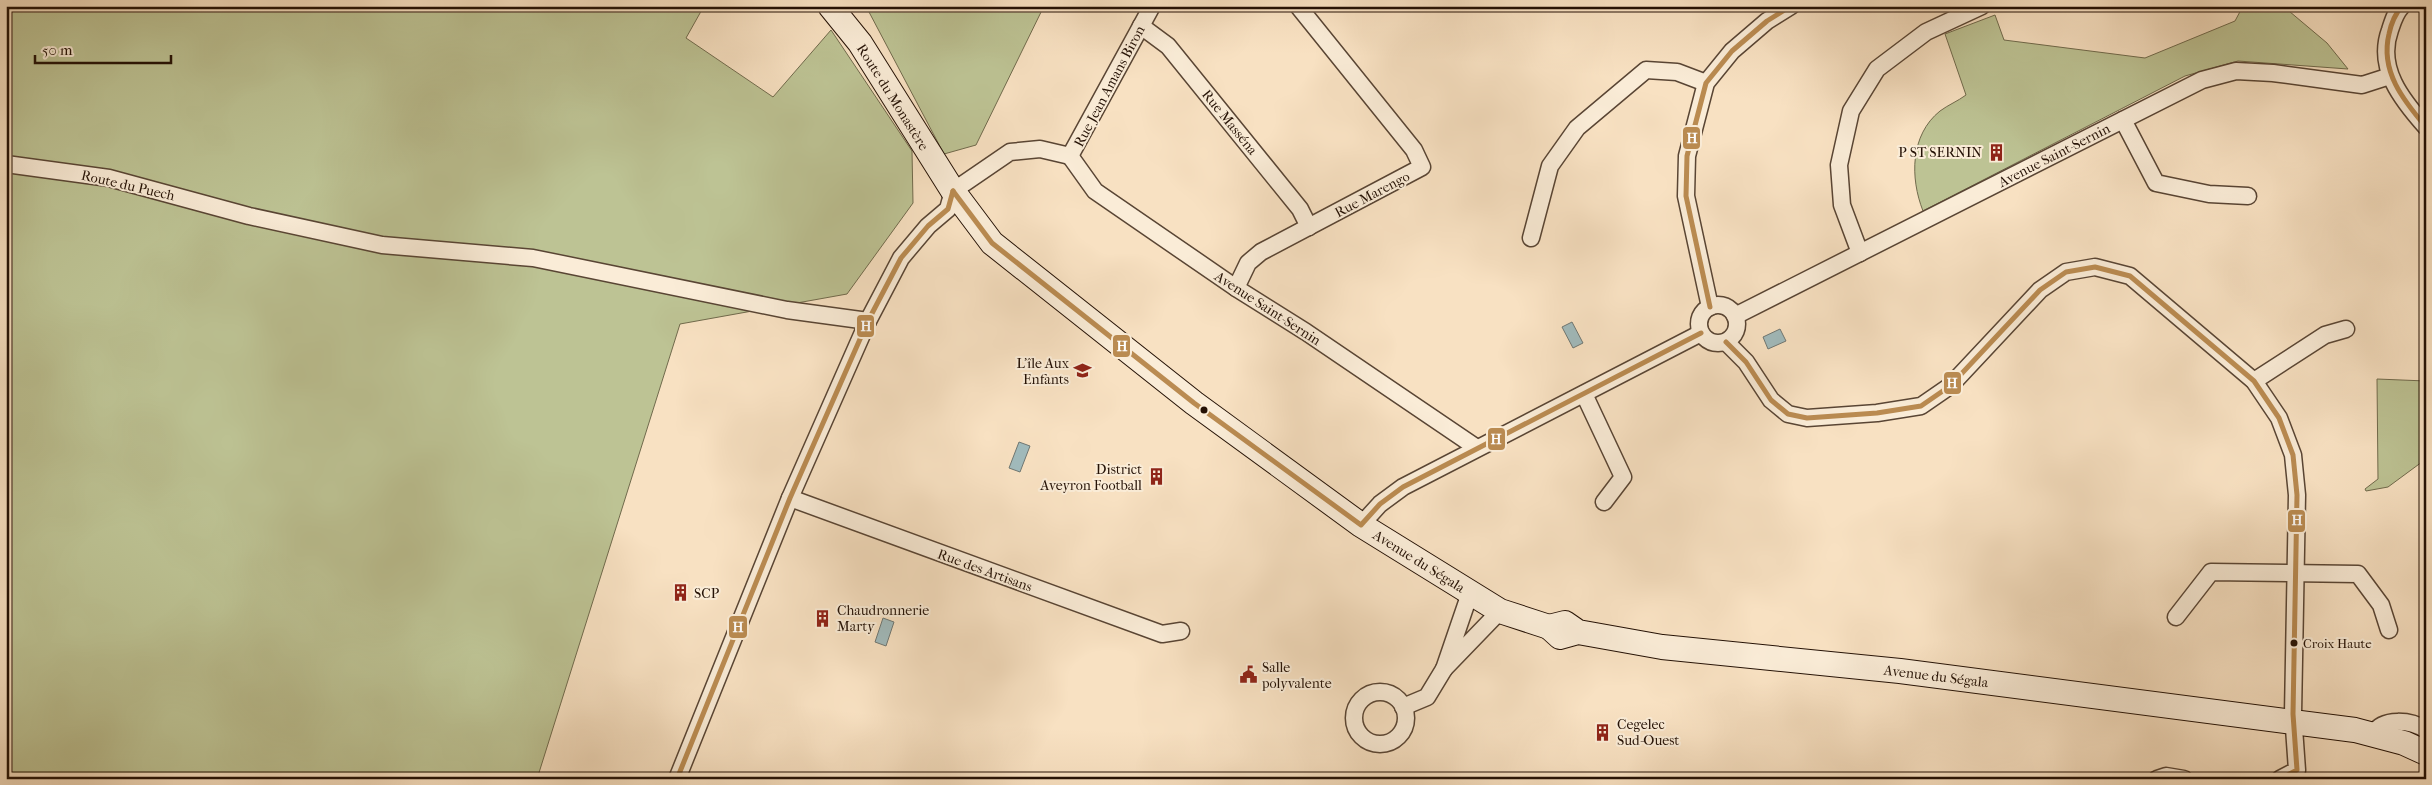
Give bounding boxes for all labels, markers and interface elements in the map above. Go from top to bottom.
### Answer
street label: Rue Jean Amans Biron [1070,23,1149,150]
scale bar [35,32,171,64]
text: 50 m [42,41,73,59]
street label: Route du Monastère [853,41,932,154]
street label: Rue Masséna [1198,86,1261,159]
street label: Avenue Saint-Sernin [1995,120,2113,191]
line badge: H [1682,126,1701,150]
text: H [1686,130,1698,147]
building icon: P ST SERNIN [1986,142,2006,162]
place label: P ST SERNIN [1898,144,1982,161]
street label: Route du Puech [79,166,176,205]
street label: Rue Marengo [1332,168,1413,221]
street label: Avenue Saint-Sernin [1211,267,1324,349]
line badge: H [856,314,875,338]
text: H [860,318,872,335]
line badge: H [1112,334,1131,358]
text: H [1116,338,1128,355]
place label: L'île Aux Enfants [1016,355,1070,388]
school or university icon: L'île Aux Enfants [1073,361,1093,381]
line badge: H [1943,371,1962,395]
text: H [1946,375,1958,392]
unlabelled marker [1199,405,1209,415]
line badge: H [1487,427,1506,451]
text: H [1490,431,1502,448]
place label: District Aveyron Football [1039,461,1142,494]
building icon: District Aveyron Football [1146,467,1166,487]
line badge: H [2287,509,2306,533]
text: H [2291,512,2303,529]
street label: Avenue du Ségala [1369,526,1468,597]
street label: Rue des Artisans [935,545,1035,595]
building icon: SCP [670,583,690,603]
place label: SCP [694,585,720,602]
place label: Chaudronnerie Marty [837,602,929,635]
building icon: Chaudronnerie Marty [813,608,833,628]
line badge: H [728,615,748,639]
text: H [732,619,744,636]
place label: Croix Haute [2303,636,2372,651]
marker: Croix Haute [2289,638,2299,648]
place label: Salle polyvalente [1261,659,1332,692]
street label: Avenue du Ségala [1882,662,1990,691]
public building icon: Salle polyvalente [1238,665,1258,685]
place label: Cegelec Sud-Ouest [1617,716,1679,749]
building icon: Cegelec Sud-Ouest [1593,722,1613,742]

